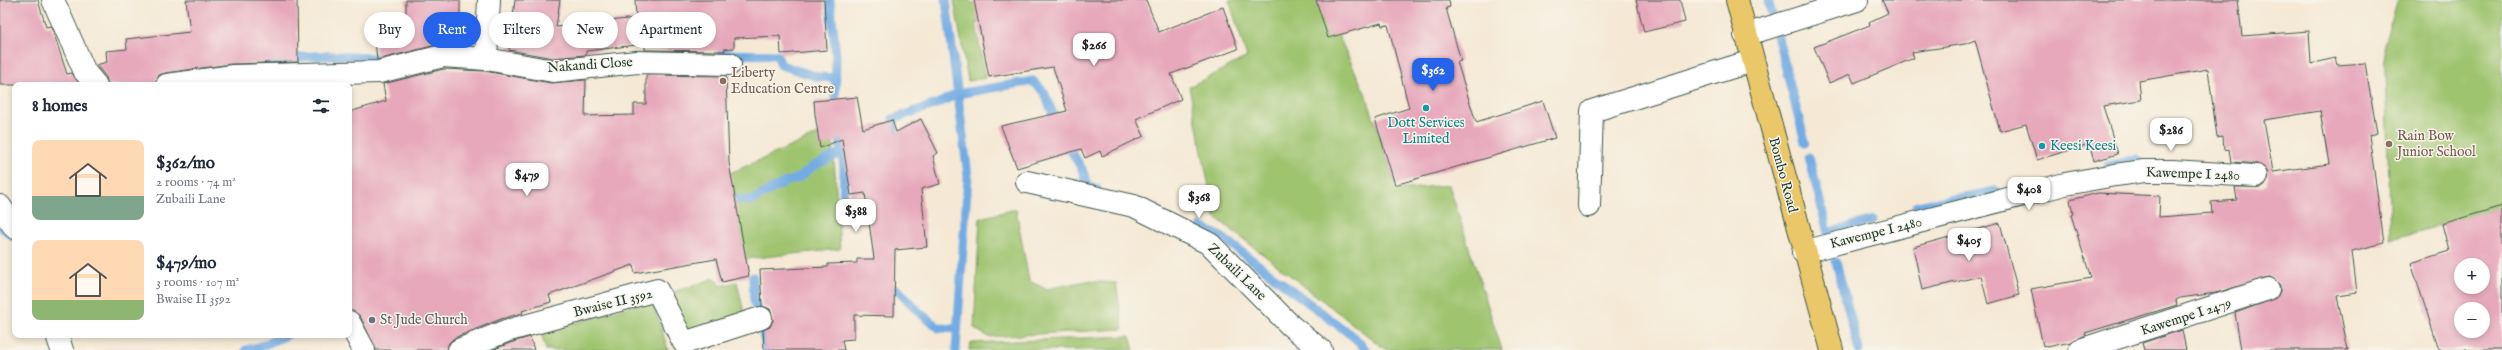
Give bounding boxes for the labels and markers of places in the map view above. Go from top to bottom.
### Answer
pin: $266 [1070,33,1118,67]
pin: $362 [1409,58,1457,92]
place label: Liberty Education Centre [731,64,835,98]
marker: Liberty Education Centre [718,76,728,86]
marker: Dott Services Limited [1421,103,1431,113]
place label: Dott Services Limited [1387,114,1465,148]
pin: $286 [2147,118,2195,152]
place label: Rain Bow Junior School [2395,127,2476,161]
place label: Keesi Keesi [2050,137,2117,155]
marker: Rain Bow Junior School [2384,139,2394,149]
marker: Keesi Keesi [2037,141,2047,151]
pin: $479 [503,163,551,197]
pin: $408 [2005,177,2053,211]
pin: $368 [1175,185,1223,219]
pin: $388 [832,199,880,233]
pin: $405 [1945,228,1993,262]
place label: St Jude Church [380,311,468,329]
marker: St Jude Church [367,315,377,325]

